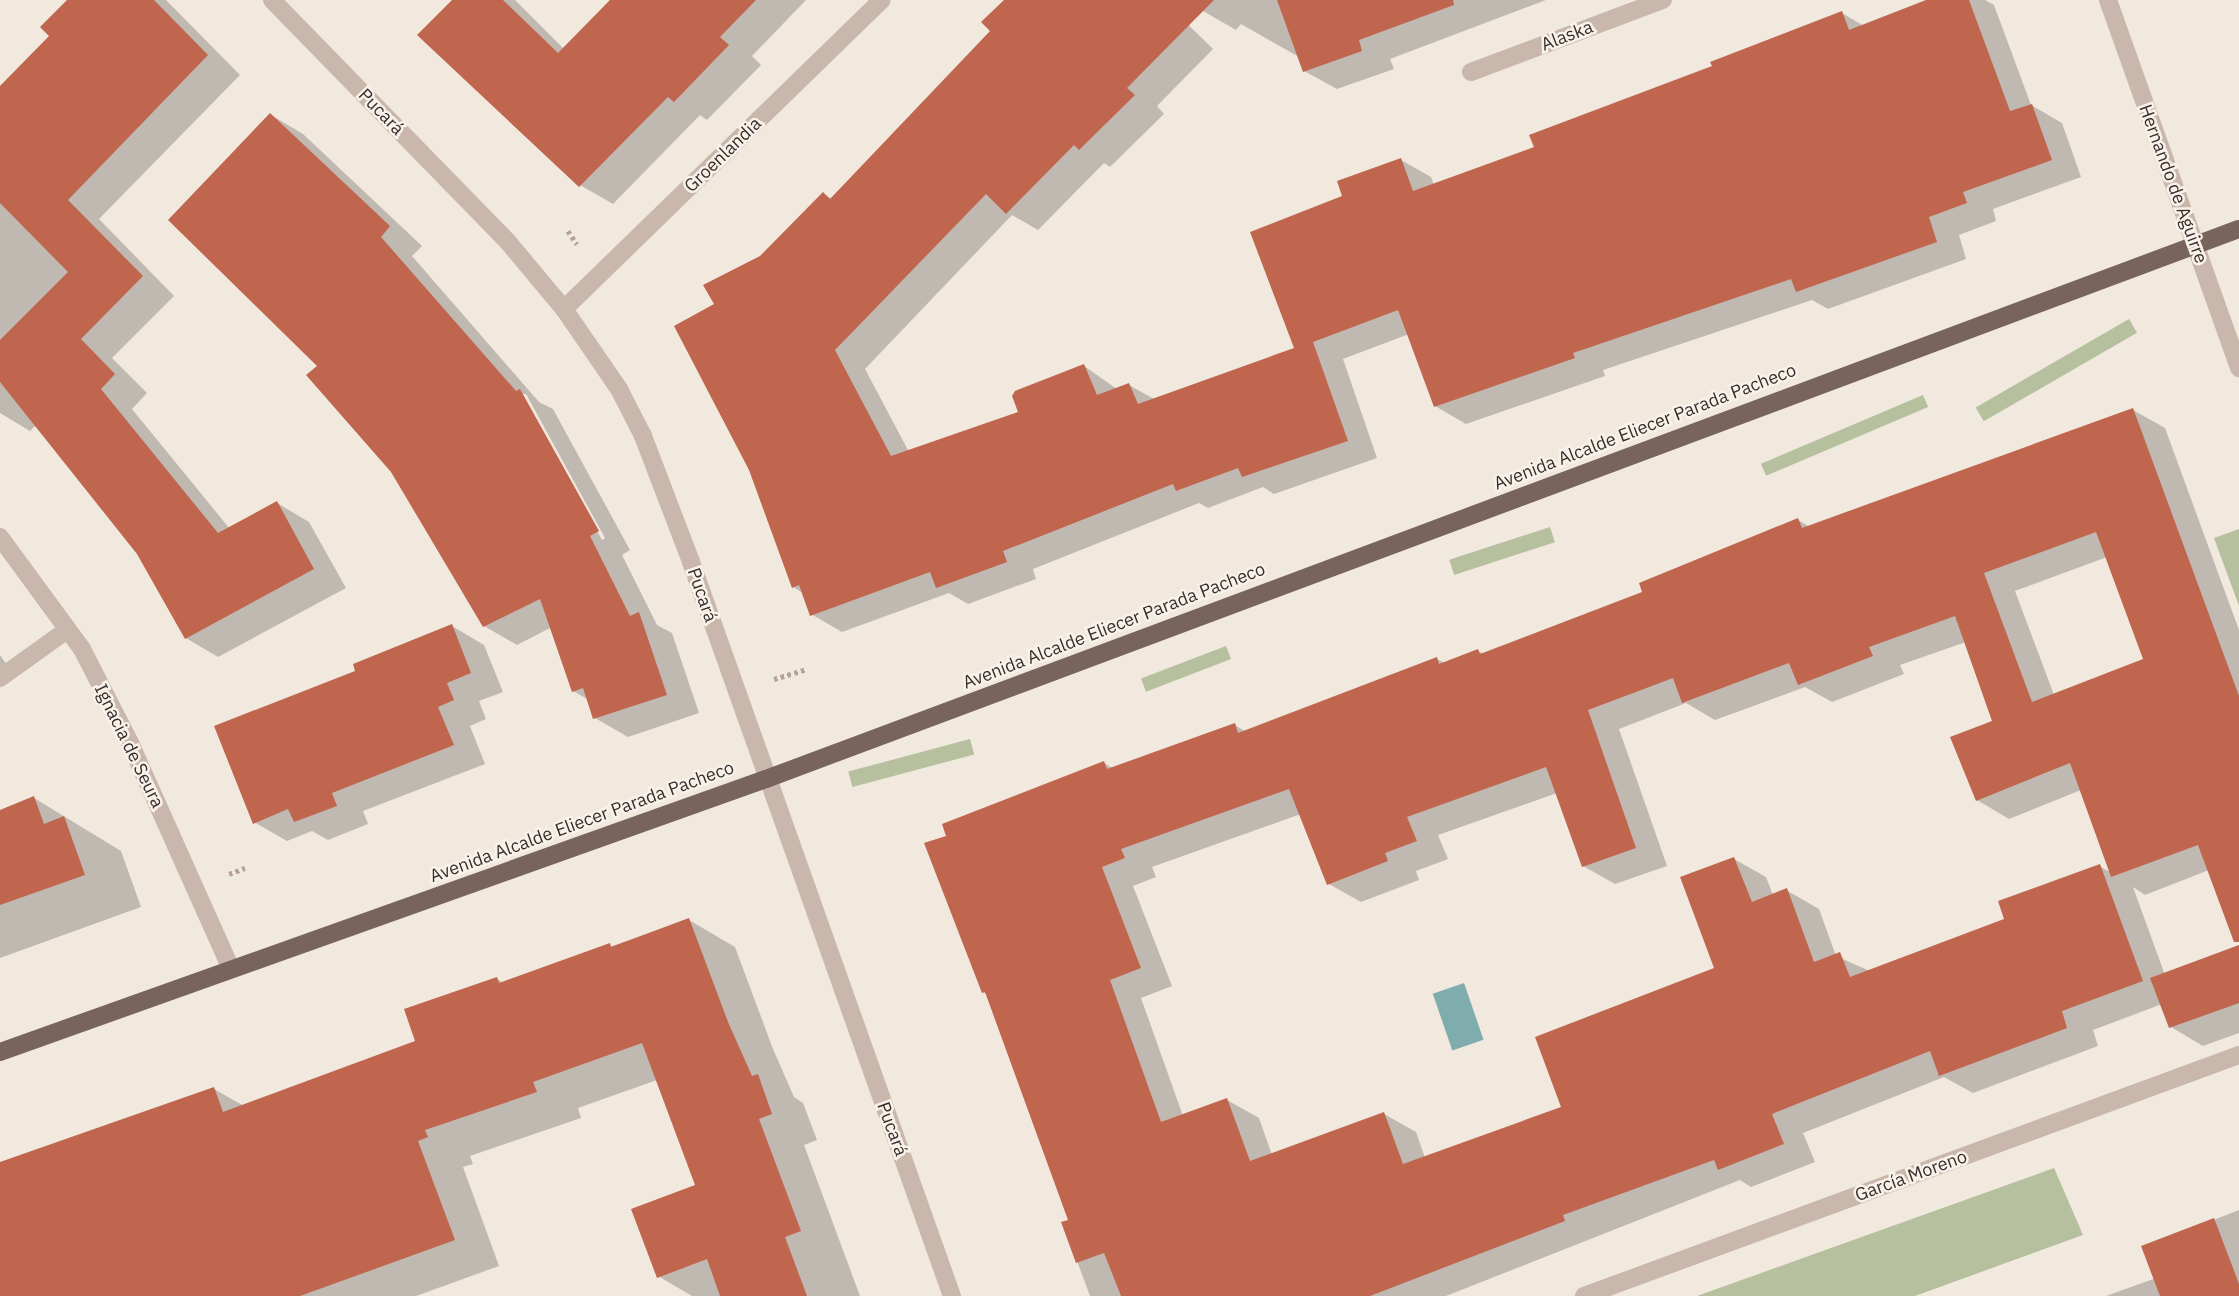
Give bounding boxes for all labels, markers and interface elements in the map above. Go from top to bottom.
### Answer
street label: Alaska [1538,16,1596,56]
street label: Pucará [354,84,408,140]
street label: Hernando de Aguirre [2134,102,2212,266]
street label: Groenlandia [680,113,766,197]
street label: Avenida Alcalde Eliecer Parada Pacheco [1491,359,1799,495]
street label: Avenida Alcalde Eliecer Parada Pacheco [960,558,1268,694]
street label: Pucará [683,565,721,625]
street label: Ignacia de Seura [90,680,168,812]
street label: Avenida Alcalde Eliecer Parada Pacheco [427,757,737,887]
street label: Pucará [872,1099,912,1159]
street label: García Moreno [1852,1146,1970,1206]

